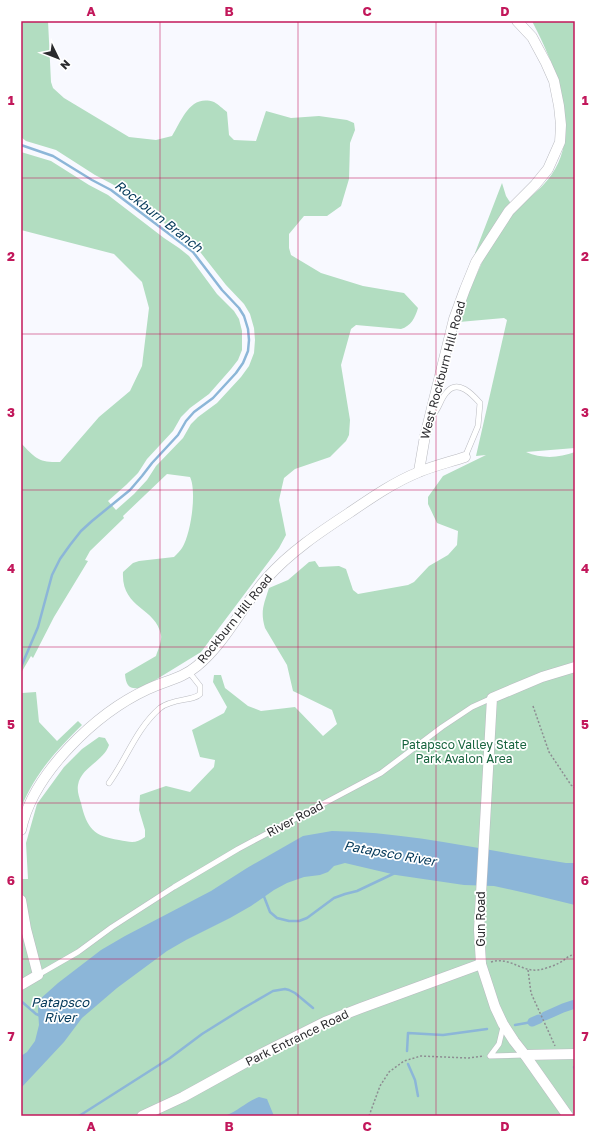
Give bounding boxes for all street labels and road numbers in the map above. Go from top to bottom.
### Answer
street label: West Rockburn Hill Road [417,299,468,441]
street label: Rockburn Hill Road [194,571,275,666]
street label: River Road [264,797,326,840]
street label: Gun Road [473,891,488,947]
street label: Park Entrance Road [243,1006,351,1069]

